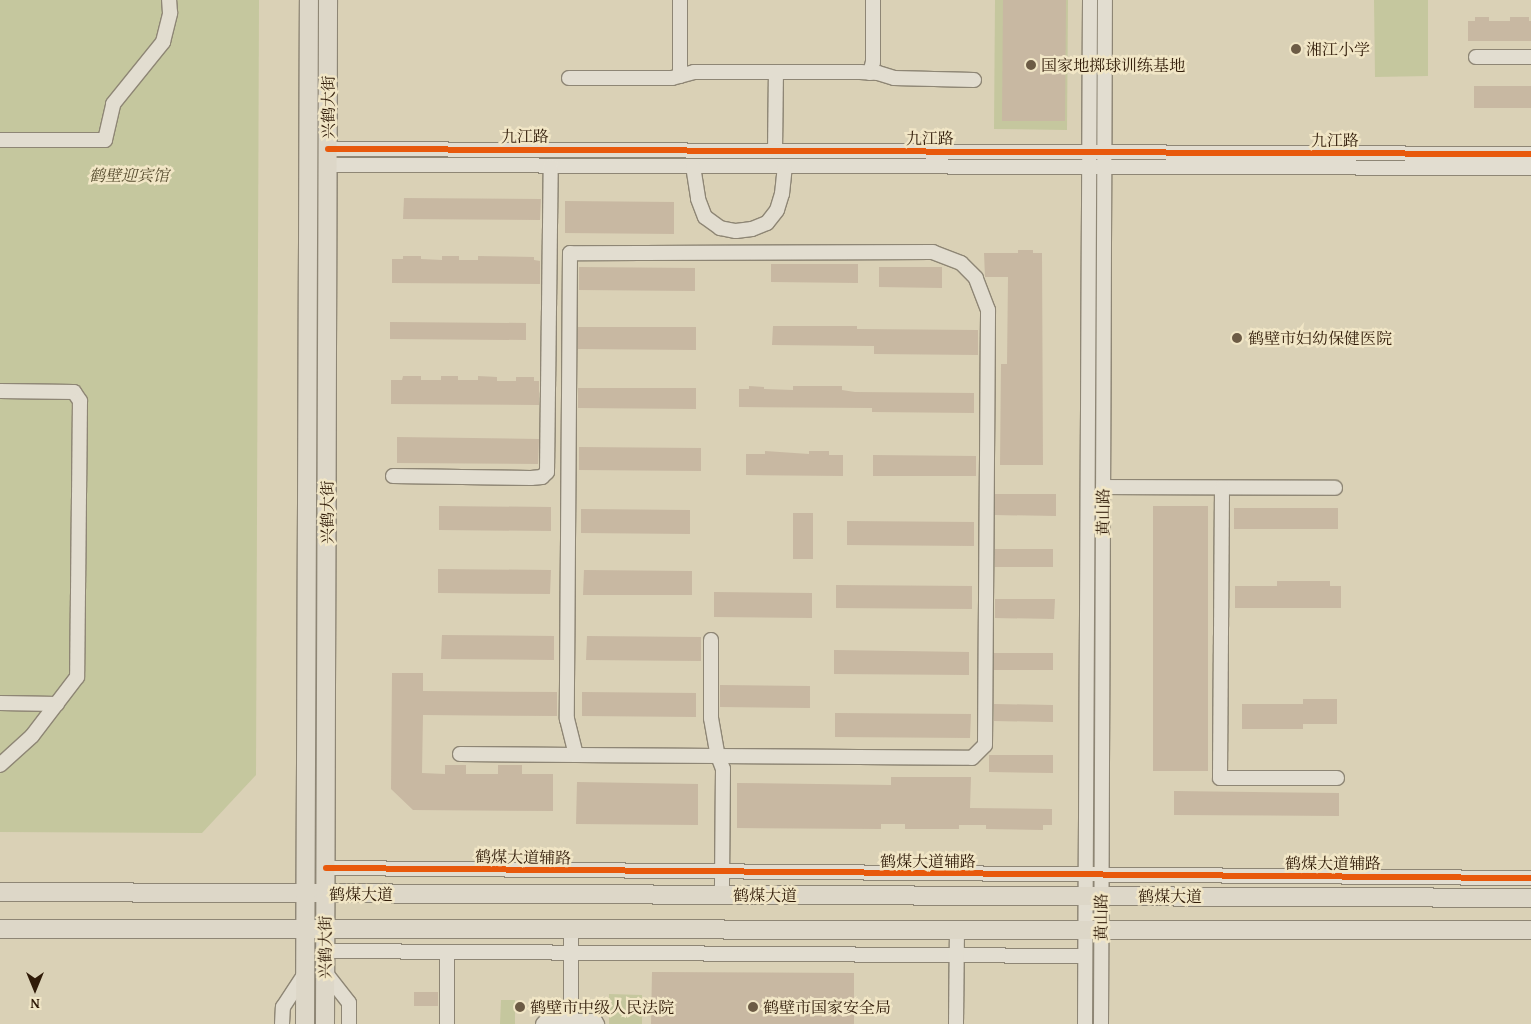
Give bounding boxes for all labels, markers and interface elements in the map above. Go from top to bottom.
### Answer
place label: 湘江小学 [1306,39,1370,59]
marker: 湘江小学 [1290,43,1302,55]
place label: 国家地掷球训练基地 [1041,55,1185,75]
marker: 国家地掷球训练基地 [1025,59,1037,71]
street label: 兴鹤大街 [318,75,338,139]
street label: 九江路 [501,126,549,146]
street label: 九江路 [906,128,954,148]
street label: 九江路 [1311,130,1359,150]
park label: 鹤壁迎宾馆 [89,165,169,185]
place label: 鹤壁市妇幼保健医院 [1248,328,1392,348]
marker: 鹤壁市妇幼保健医院 [1230,331,1244,345]
street label: 兴鹤大街 [317,480,337,544]
street label: 黄山路 [1093,488,1113,536]
street label: 鹤煤大道辅路 [475,847,571,867]
street label: 鹤煤大道辅路 [880,851,976,871]
street label: 鹤煤大道辅路 [1285,853,1381,873]
street label: 鹤煤大道 [329,884,393,904]
street label: 鹤煤大道 [733,885,797,905]
street label: 鹤煤大道 [1138,886,1202,906]
street label: 黄山路 [1091,893,1111,941]
street label: 兴鹤大街 [315,915,335,979]
north arrow [10,964,60,1014]
text: N [30,994,40,1014]
place label: 鹤壁市中级人民法院 [530,997,674,1017]
place label: 鹤壁市国家安全局 [763,997,891,1017]
marker: 鹤壁市中级人民法院 [514,1001,526,1013]
marker: 鹤壁市国家安全局 [747,1001,759,1013]

